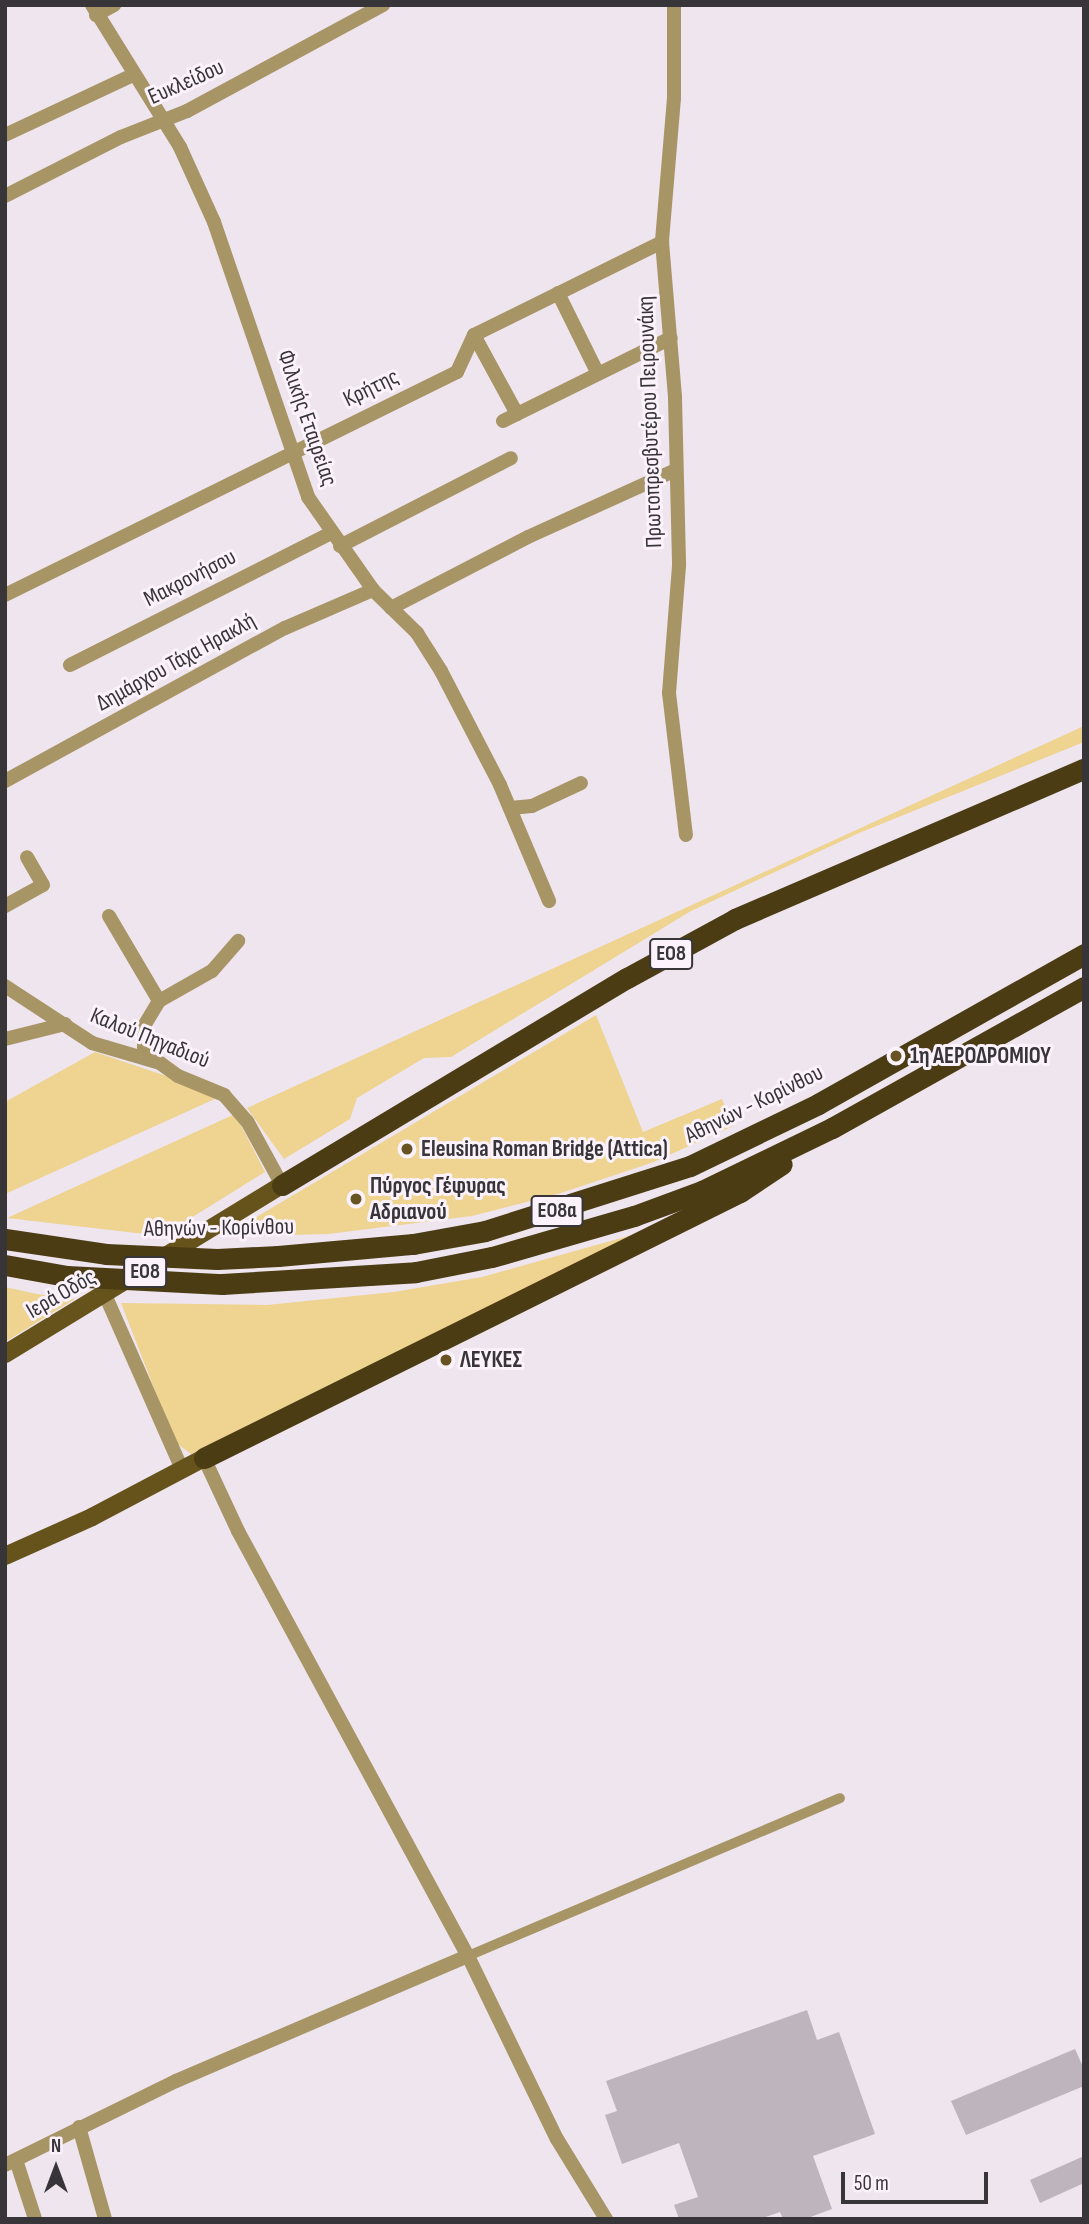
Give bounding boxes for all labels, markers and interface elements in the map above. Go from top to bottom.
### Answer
street label: Ευκλείδου [144,53,228,111]
street label: Πρωτοπρεσβυτέρου Πειρουνάκη [632,295,668,549]
street label: Φιλικής Εταιρείας [271,346,343,490]
street label: Κρήτης [339,363,403,413]
street label: Μακρονήσου [139,543,241,613]
street label: Δημάρχου Τάχα Ηρακλή [92,607,260,717]
road number: ΕΟ8 [648,936,694,972]
street label: Καλού Πηγαδιού [86,1002,214,1074]
place label: 1η ΑΕΡΟΔΡΟΜΙΟΥ [910,1042,1051,1070]
marker: 1η ΑΕΡΟΔΡΟΜΙΟΥ [888,1048,904,1064]
street label: Αθηνών - Κορίνθου [681,1059,827,1149]
place label: Eleusina Roman Bridge (Attica) [421,1135,668,1163]
marker: Eleusina Roman Bridge (Attica) [399,1141,415,1157]
place label: Πύργος Γέφυρας Αδριανού [370,1172,506,1226]
marker: Πύργος Γέφυρας Αδριανού [348,1191,364,1207]
road number: ΕΟ8α [529,1194,585,1228]
street label: Αθηνών - Κορίνθου [144,1213,294,1243]
road number: ΕΟ8 [122,1254,168,1290]
street label: Ιερά Οδός [21,1263,101,1325]
place label: ΛΕΥΚΕΣ [460,1346,522,1374]
marker: ΛΕΥΚΕΣ [438,1352,454,1368]
north arrow [21,2133,91,2203]
text: N [51,2135,61,2158]
scale bar [844,2158,991,2202]
text: 50 m [854,2171,889,2196]

